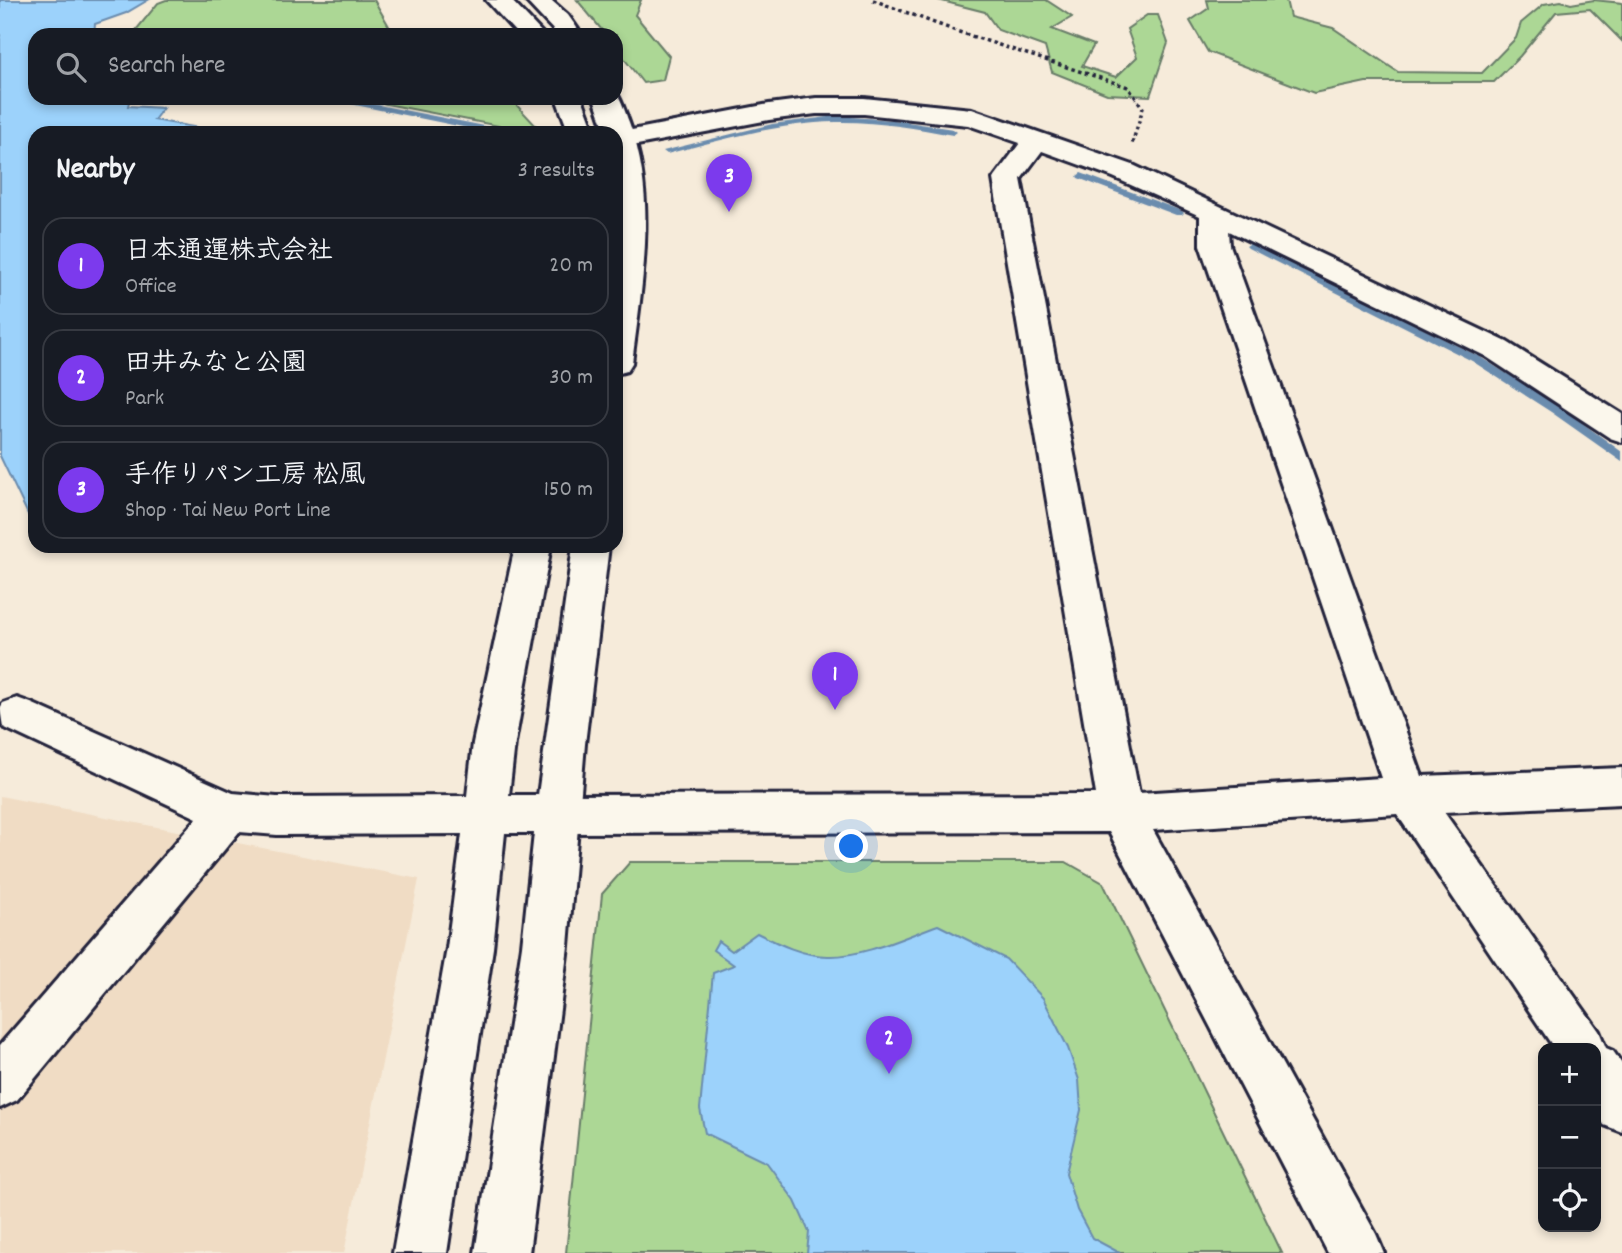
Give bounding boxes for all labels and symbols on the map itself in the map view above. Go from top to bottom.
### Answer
pin: 3 [706,154,752,212]
pin: 1 [812,652,858,710]
your location [834,829,868,863]
pin: 2 [866,1016,912,1074]

